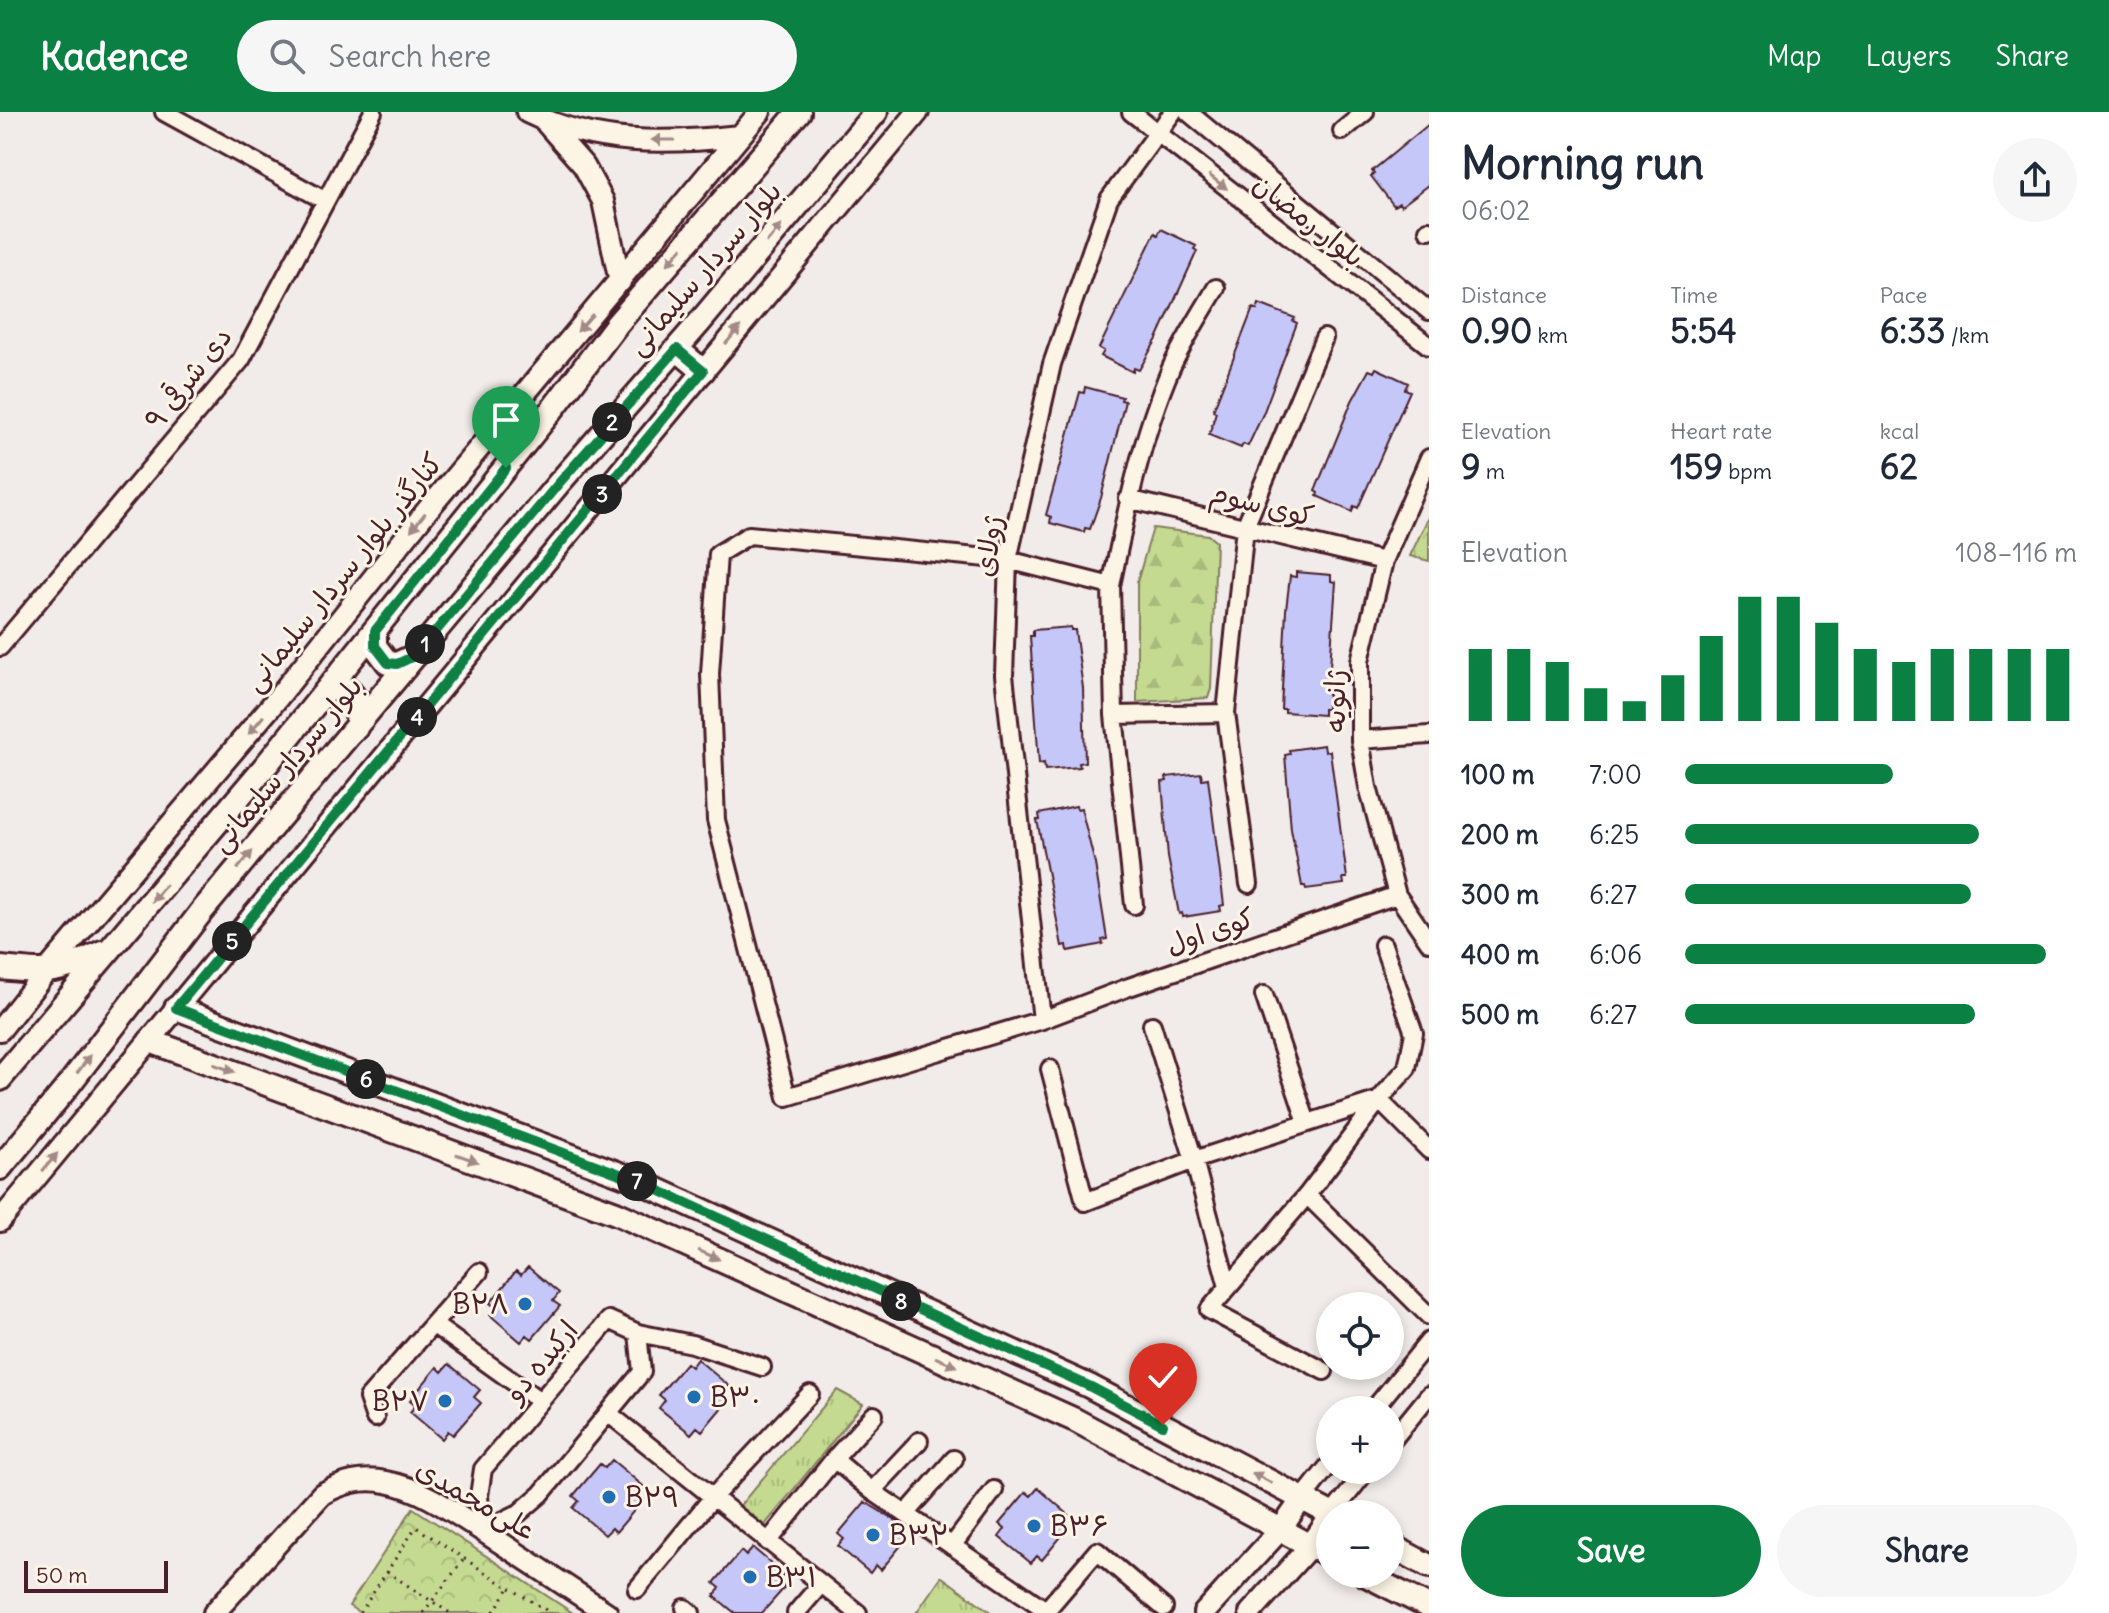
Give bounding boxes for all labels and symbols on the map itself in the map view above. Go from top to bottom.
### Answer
one-way arrow [650,134,675,146]
street label: بلوار رمضان [1246,165,1372,275]
one-way arrow [1208,173,1228,190]
street label: بلوار سردار سلیمانی [619,174,789,362]
one-way arrow [765,224,782,244]
one-way arrow [667,246,685,266]
one-way arrow [577,312,594,332]
street label: ۹ دی شرقی [137,319,239,437]
one-way arrow [724,326,741,346]
pin [472,386,540,468]
pin: 2 [592,402,632,442]
street label: کنارگذر بلوار سردار سلیمانی [236,445,450,699]
pin: 3 [582,474,622,514]
street label: کوی سوم [1205,474,1318,538]
one-way arrow [410,512,427,532]
street label: ژولای [965,513,1011,579]
pin: 1 [405,624,445,664]
street label: بلوار سردار سلیمانی [202,669,370,859]
street label: ژانویه [1317,670,1353,732]
pin: 4 [397,697,437,737]
one-way arrow [248,715,265,735]
one-way arrow [236,850,253,870]
one-way arrow [151,882,168,902]
street label: کوی اول [1161,899,1259,963]
pin: 5 [212,921,252,961]
one-way arrow [76,1054,92,1075]
pin: 6 [346,1059,386,1099]
one-way arrow [212,1062,236,1075]
one-way arrow [41,1152,58,1172]
one-way arrow [456,1152,480,1165]
pin: 7 [617,1161,657,1201]
one-way arrow [697,1248,720,1262]
pin: 8 [881,1281,921,1321]
place label: B۲۸ [452,1286,509,1322]
marker: B۲۸ [516,1295,534,1313]
street label: ارکیده دو [495,1313,586,1411]
pin [1129,1343,1197,1425]
one-way arrow [934,1355,957,1369]
place label: B۳۰ [710,1379,760,1415]
place label: B۲۷ [372,1383,429,1419]
marker: B۳۰ [685,1388,703,1406]
marker: B۲۷ [436,1392,454,1410]
street label: علی‌محمدی [410,1450,542,1548]
one-way arrow [1251,1471,1273,1485]
place label: B۲۹ [625,1479,680,1515]
marker: B۲۹ [600,1488,618,1506]
place label: B۳۶ [1050,1508,1108,1544]
place label: B۳۲ [889,1517,949,1553]
marker: B۳۶ [1025,1517,1043,1535]
marker: B۳۲ [864,1526,882,1544]
scale bar [24,1557,168,1593]
place label: B۳۱ [766,1559,817,1595]
marker: B۳۱ [741,1568,759,1586]

